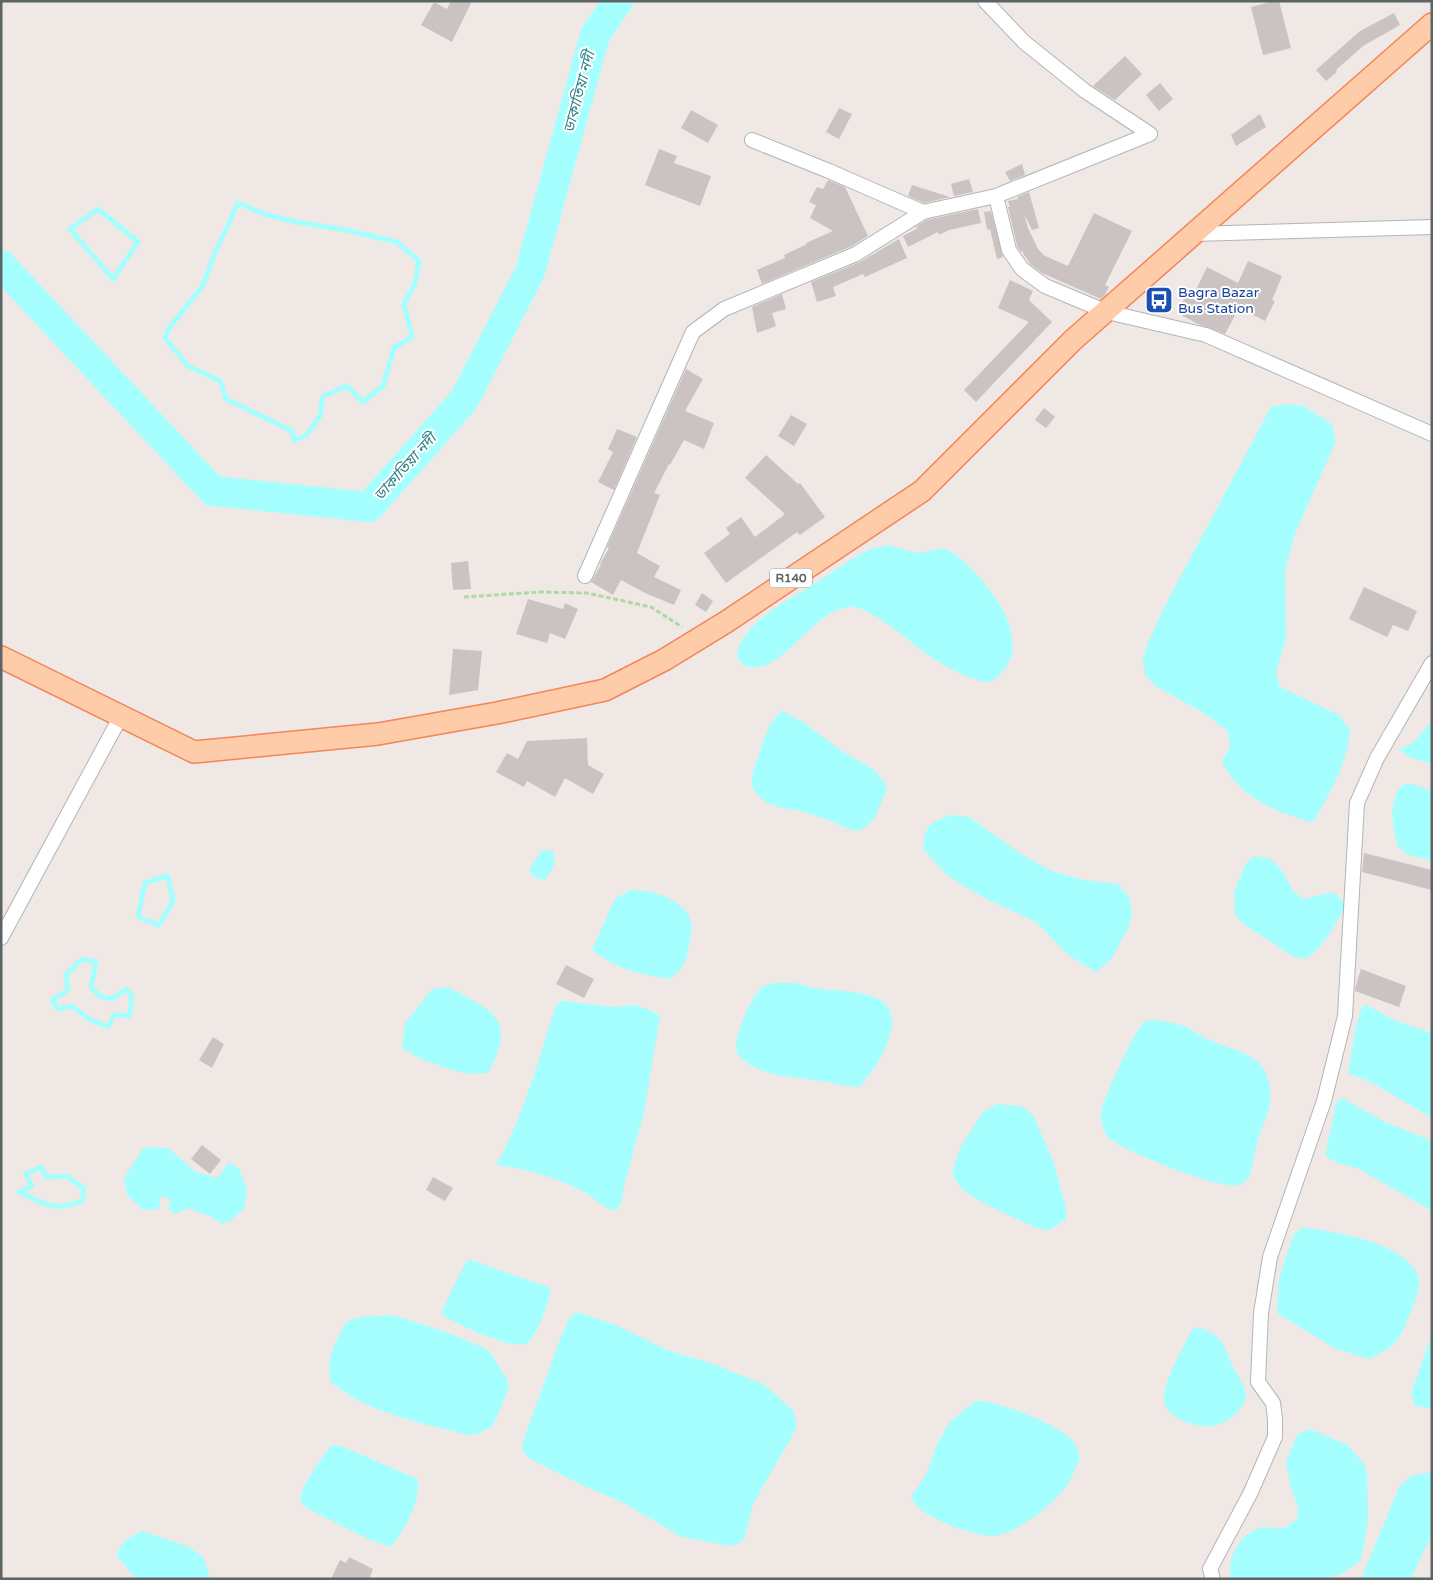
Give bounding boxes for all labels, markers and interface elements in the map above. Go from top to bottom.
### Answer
water label: ডাকাতিয়া নদী [559,46,599,135]
place label: Bagra Bazar Bus Station [1178,284,1260,317]
bus stop icon: Bagra Bazar Bus Station [1144,285,1174,315]
water label: ডাকাতিয়া নদী [370,428,442,504]
road number: R140 [770,568,812,588]

